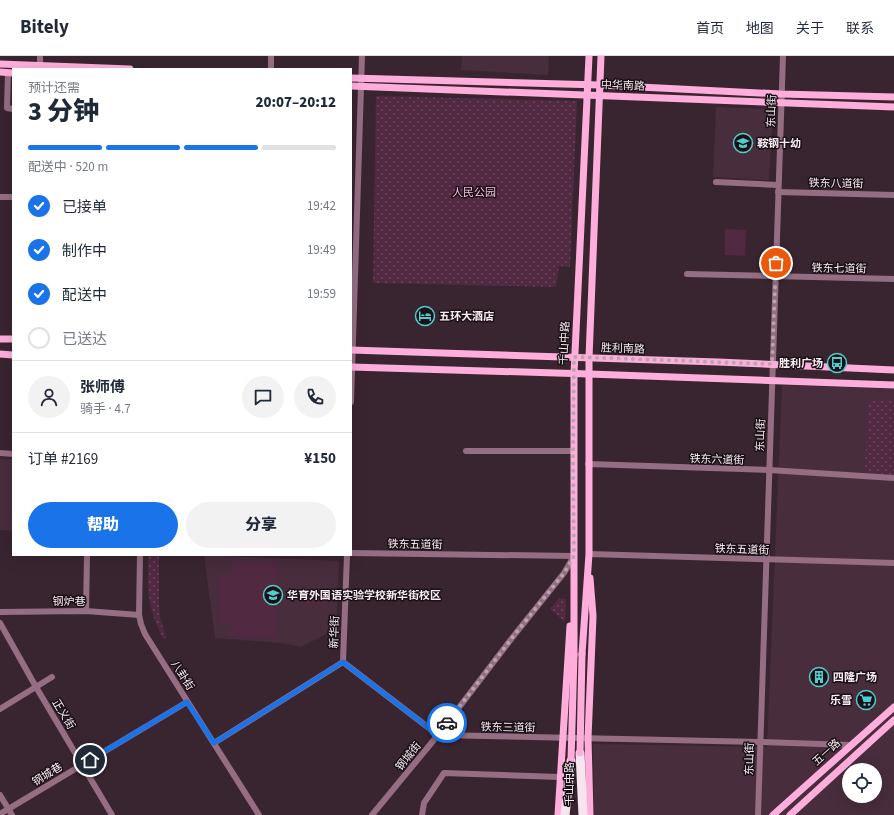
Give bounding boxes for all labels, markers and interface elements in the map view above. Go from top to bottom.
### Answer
text: Bitely [20,14,69,41]
text: 首页 [696,19,724,39]
text: 地图 [746,19,774,39]
text: 关于 [796,19,824,39]
text: 联系 [846,19,874,39]
street label: 中华南路 [601,77,645,94]
text: 预计还需 [28,79,80,97]
text: 20:07–20:12 [255,92,336,113]
text: 3 分钟 [28,93,99,130]
street label: 东山街 [763,94,780,128]
school or university icon: 鞍钢十幼 [732,132,754,154]
place label: 鞍钢十幼 [757,136,801,151]
text: 配送中 · 520 m [28,158,108,176]
street label: 铁东八道街 [808,176,864,191]
park label: 人民公园 [452,185,496,200]
icon: check [28,195,50,217]
text: 已接单 [62,197,107,218]
text: 19:42 [307,197,336,215]
icon: check [28,239,50,261]
text: 制作中 [62,241,107,262]
text: 19:49 [307,241,336,259]
pin [759,246,793,280]
icon: bag [765,252,787,274]
street label: 铁东七道街 [811,261,867,276]
icon: check [28,283,50,305]
text: 配送中 [62,285,107,306]
text: 19:59 [307,285,336,303]
hotel icon: 五环大酒店 [414,305,436,327]
place label: 五环大酒店 [439,309,494,324]
street label: 千山中路 [556,321,573,365]
text: 已送达 [62,329,107,350]
street label: 胜利南路 [601,340,645,357]
bus stop icon: 胜利广场 [826,352,848,374]
place label: 胜利广场 [779,356,823,371]
button: person [28,376,70,418]
button: chat [242,376,284,418]
button: phone [294,376,336,418]
text: 张师傅 [80,377,125,398]
text: 骑手 · 4.7 [80,400,131,418]
street label: 东山街 [752,418,769,452]
text: ¥150 [304,448,336,469]
text: 订单 #2169 [28,449,98,470]
street label: 铁东六道街 [689,451,745,468]
button: 帮助 [28,502,178,548]
button: 分享 [186,502,336,548]
street label: 铁东五道街 [387,537,443,552]
street label: 铁东五道街 [714,541,770,558]
school or university icon: 华育外国语实验学校新华街校区 [262,584,284,606]
place label: 华育外国语实验学校新华街校区 [287,588,441,603]
street label: 钢炉巷 [53,594,86,609]
street label: 新华街 [326,615,343,649]
street label: 八卦街 [167,657,198,693]
building icon: 四隆广场 [808,666,830,688]
place label: 四隆广场 [833,670,877,685]
supermarket icon: 乐雪 [855,689,877,711]
place label: 乐雪 [830,693,852,708]
street label: 正义街 [49,696,78,732]
courier [427,703,467,743]
icon: car [436,712,458,734]
street label: 铁东三道街 [480,720,536,735]
street label: 五一路 [809,736,844,769]
street label: 钢城街 [392,739,425,774]
street label: 东山街 [742,742,757,776]
pin [73,743,107,777]
icon: home [79,749,101,771]
street label: 钢城巷 [29,760,65,789]
street label: 千山中路 [562,762,577,806]
map controls [842,763,882,803]
button: locate [842,763,882,803]

